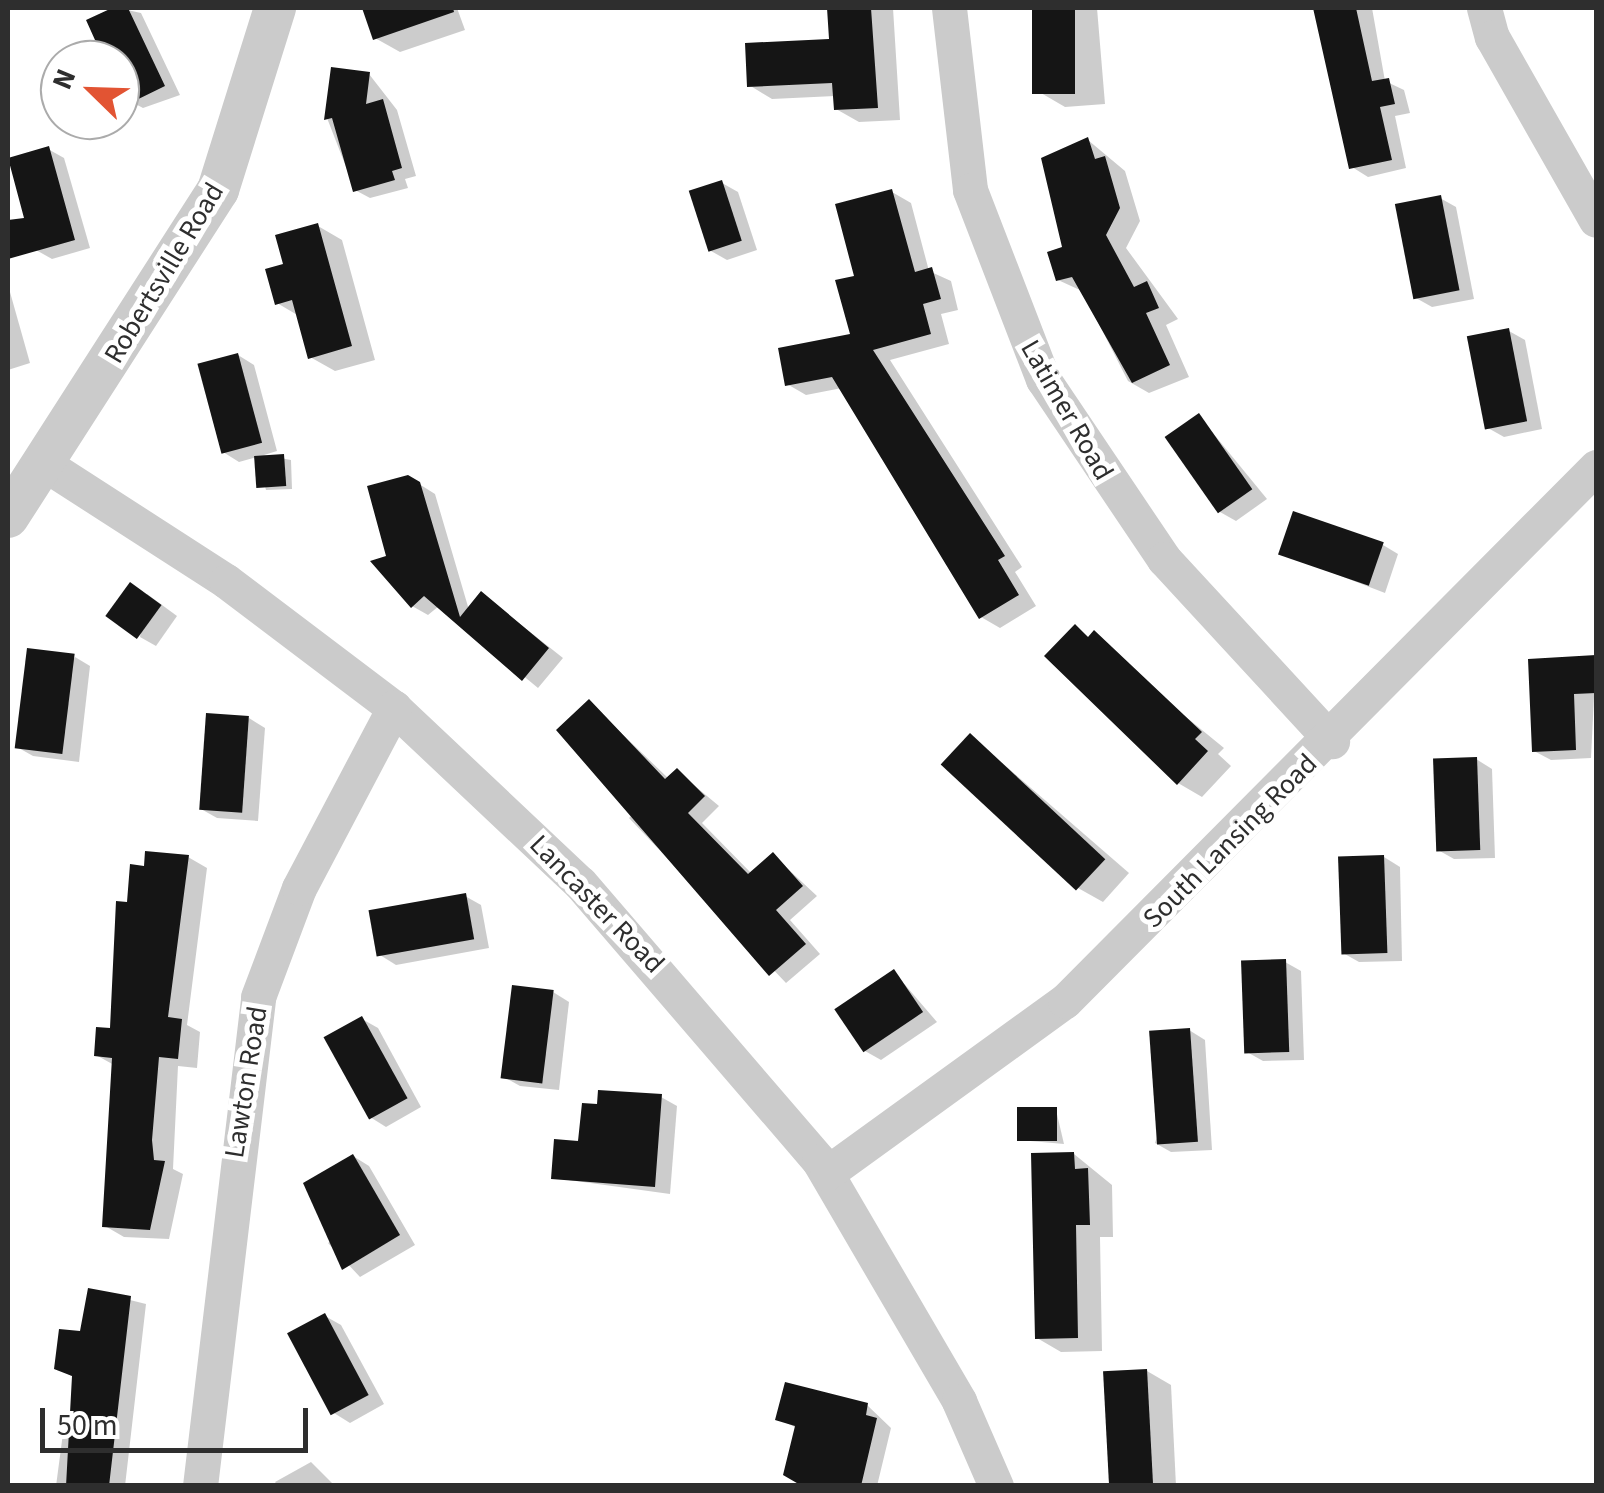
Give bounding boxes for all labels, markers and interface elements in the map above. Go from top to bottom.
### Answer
north arrow [40,40,140,140]
text: N [42,63,86,95]
street label: Robertsville Road [97,177,231,369]
street label: Latimer Road [1013,334,1121,486]
street label: South Lansing Road [1136,747,1324,935]
street label: Lancaster Road [523,828,671,980]
street label: Lawton Road [217,1004,275,1160]
scale bar [45,1388,312,1450]
text: 50 m [57,1404,118,1447]

